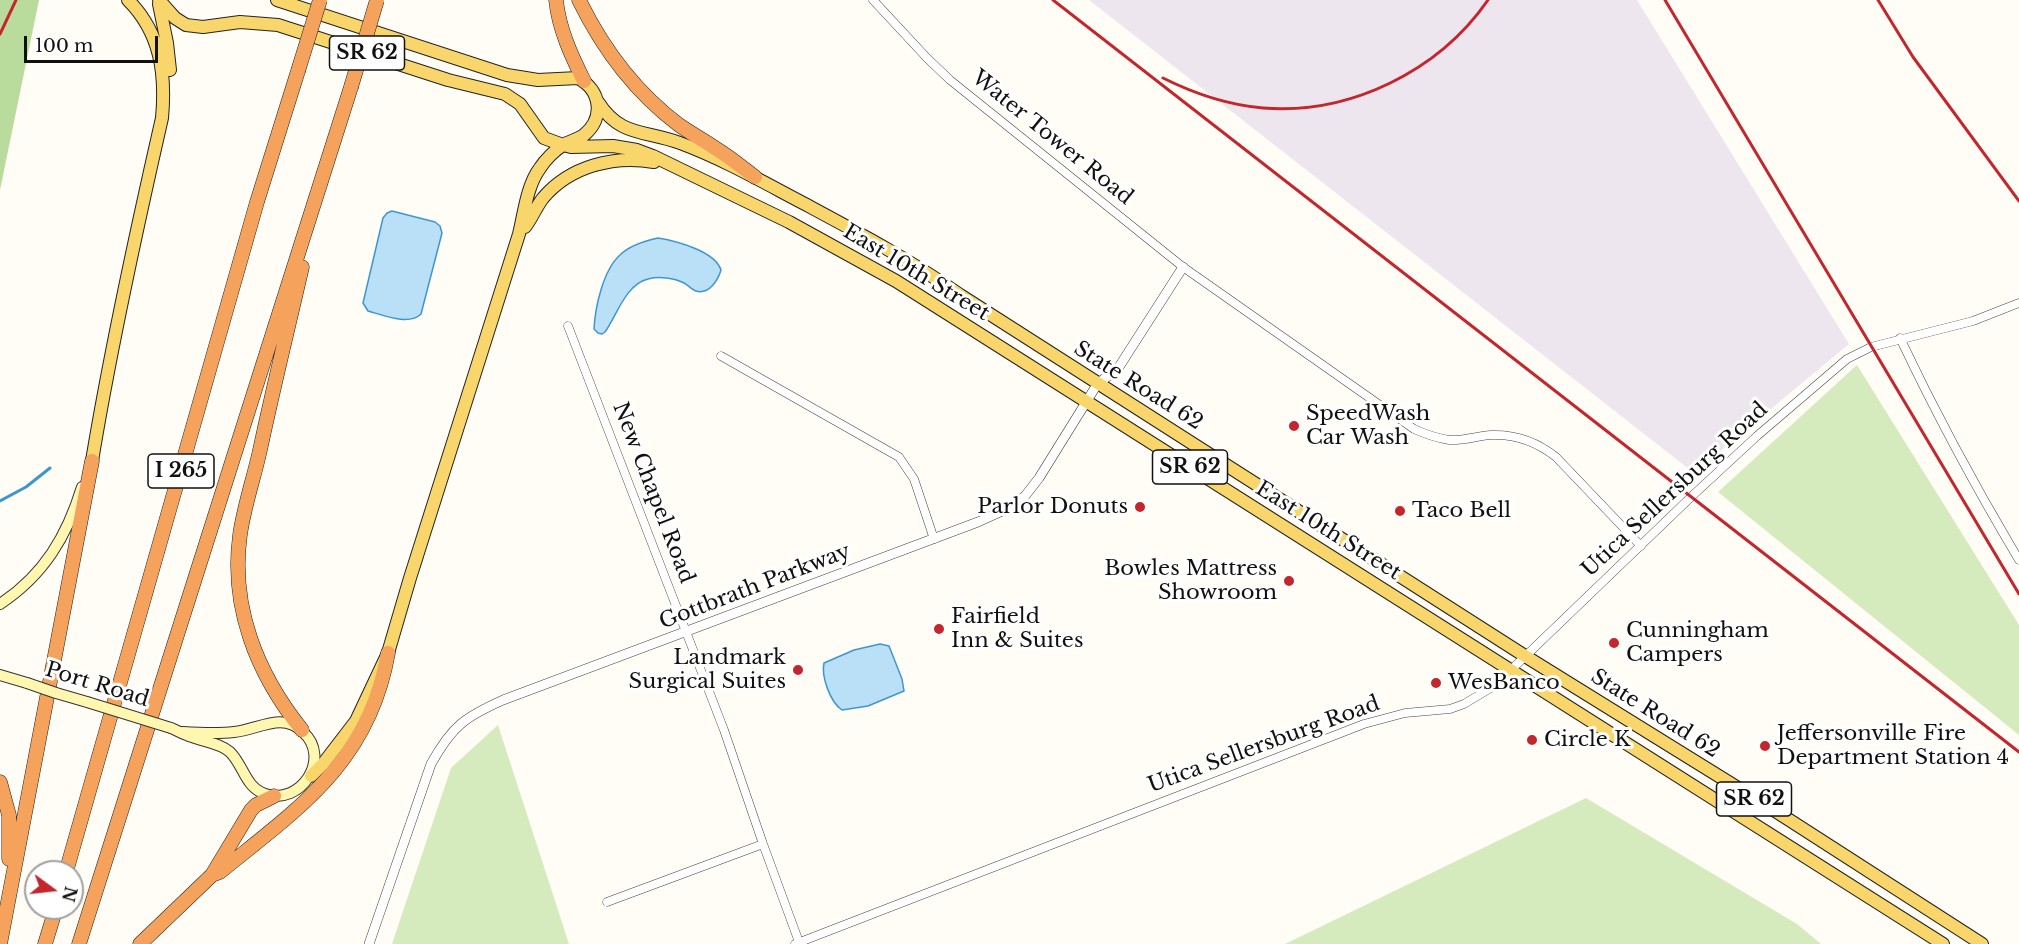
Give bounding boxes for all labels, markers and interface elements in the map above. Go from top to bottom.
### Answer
scale bar [27,24,160,62]
text: 100 m [35,35,93,57]
road number: SR 62 [330,36,404,70]
street label: Water Tower Road [966,65,1138,211]
street label: East 10th Street [838,219,994,327]
street label: State Road 62 [1069,336,1207,436]
street label: Utica Sellersburg Road [1577,397,1773,583]
street label: New Chapel Road [607,399,699,587]
place label: SpeedWash Car Wash [1306,401,1430,451]
marker: SpeedWash Car Wash [1287,419,1301,433]
road number: SR 62 [1152,450,1228,484]
road number: I 265 [148,454,214,488]
street label: East 10th Street [1251,476,1405,586]
place label: Parlor Donuts [977,494,1128,520]
place label: Taco Bell [1412,498,1511,524]
marker: Parlor Donuts [1133,500,1147,514]
marker: Taco Bell [1393,504,1407,518]
street label: Gottbrath Parkway [656,539,854,635]
place label: Bowles Mattress Showroom [1104,556,1277,606]
marker: Bowles Mattress Showroom [1282,574,1296,588]
place label: Fairfield Inn & Suites [951,604,1083,654]
place label: Cunningham Campers [1626,618,1769,668]
marker: Fairfield Inn & Suites [932,622,946,636]
marker: Cunningham Campers [1607,636,1621,650]
place label: Landmark Surgical Suites [629,645,786,695]
street label: Port Road [42,657,152,713]
marker: Landmark Surgical Suites [791,663,805,677]
street label: State Road 62 [1586,664,1724,764]
place label: WesBanco [1448,670,1560,696]
marker: WesBanco [1429,676,1443,690]
street label: Utica Sellersburg Road [1145,691,1383,799]
place label: Jeffersonville Fire Department Station 4 [1777,721,2009,771]
place label: Circle K [1544,727,1630,753]
marker: Circle K [1525,733,1539,747]
marker: Jeffersonville Fire Department Station 4 [1758,739,1772,753]
road number: SR 62 [1716,782,1792,816]
north arrow [24,860,84,920]
text: N [58,884,81,904]

